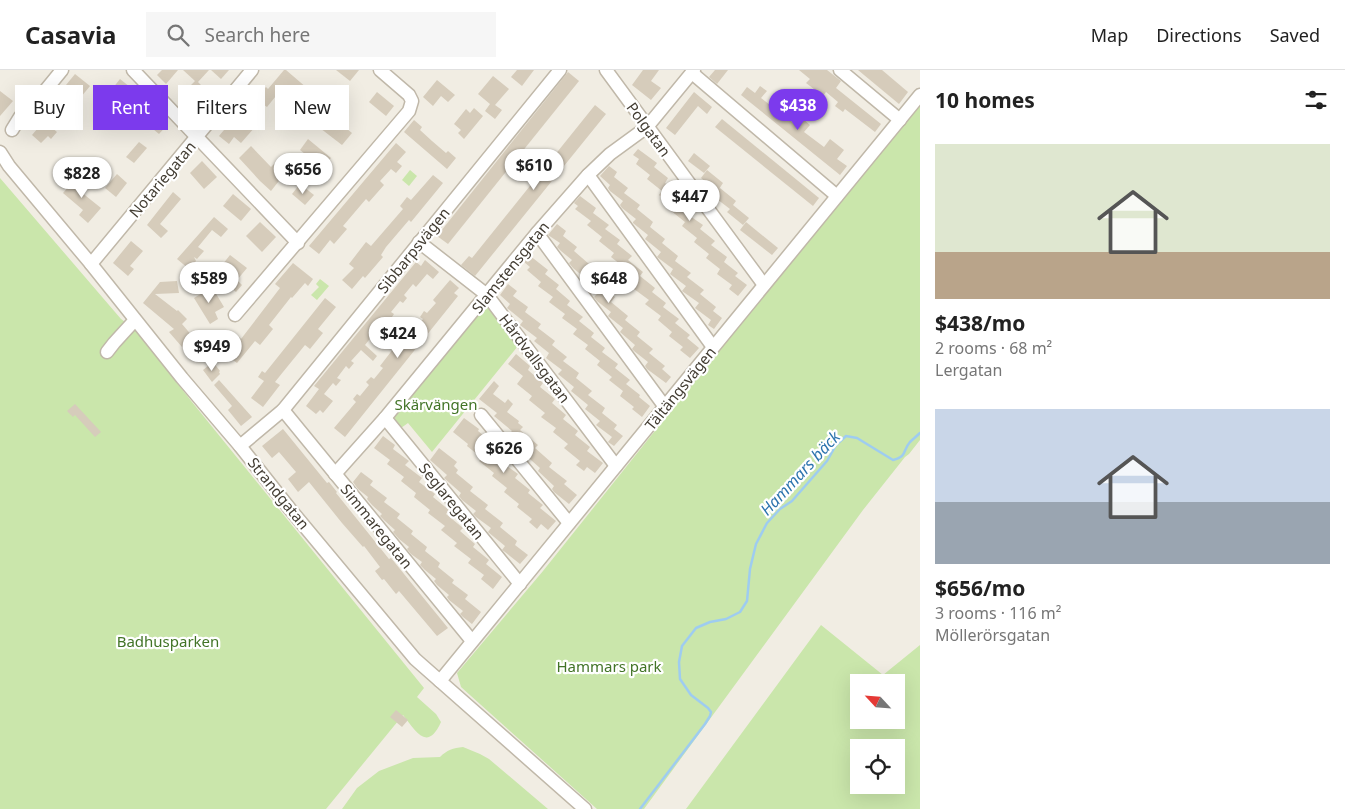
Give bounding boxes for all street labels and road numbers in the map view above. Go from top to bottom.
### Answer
street label: Polgatan [622,98,676,160]
street label: Notariegatan [124,137,200,221]
street label: Sibbarpsvägen [372,203,454,297]
street label: Slamstensgatan [467,217,553,317]
street label: Hårdvallsgatan [495,310,575,406]
street label: Tältängsvägen [640,342,720,434]
street label: Strandgatan [244,453,314,533]
street label: Seglaregatan [415,458,489,544]
street label: Simmaregatan [337,479,417,573]

